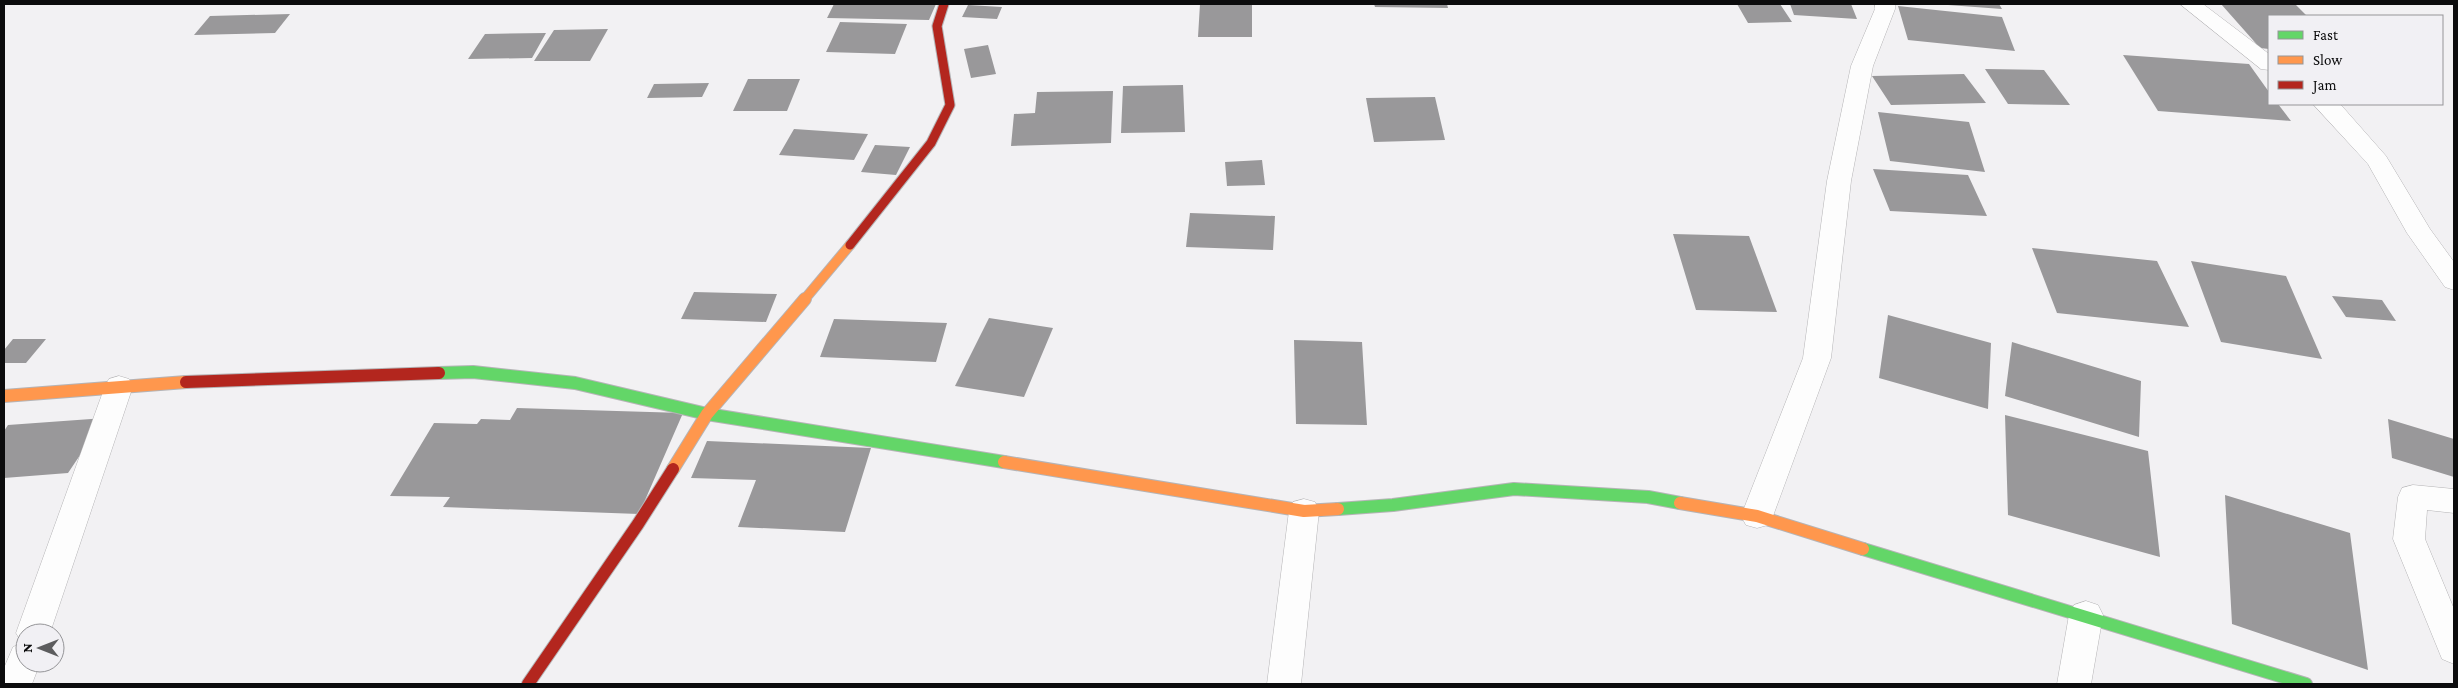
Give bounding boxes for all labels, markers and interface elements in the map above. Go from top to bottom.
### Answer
legend [2268,15,2443,105]
text: Fast [2313,27,2339,43]
text: Slow [2313,52,2343,68]
text: Jam [2311,77,2336,94]
north arrow [15,623,65,673]
text: N [19,643,35,653]

